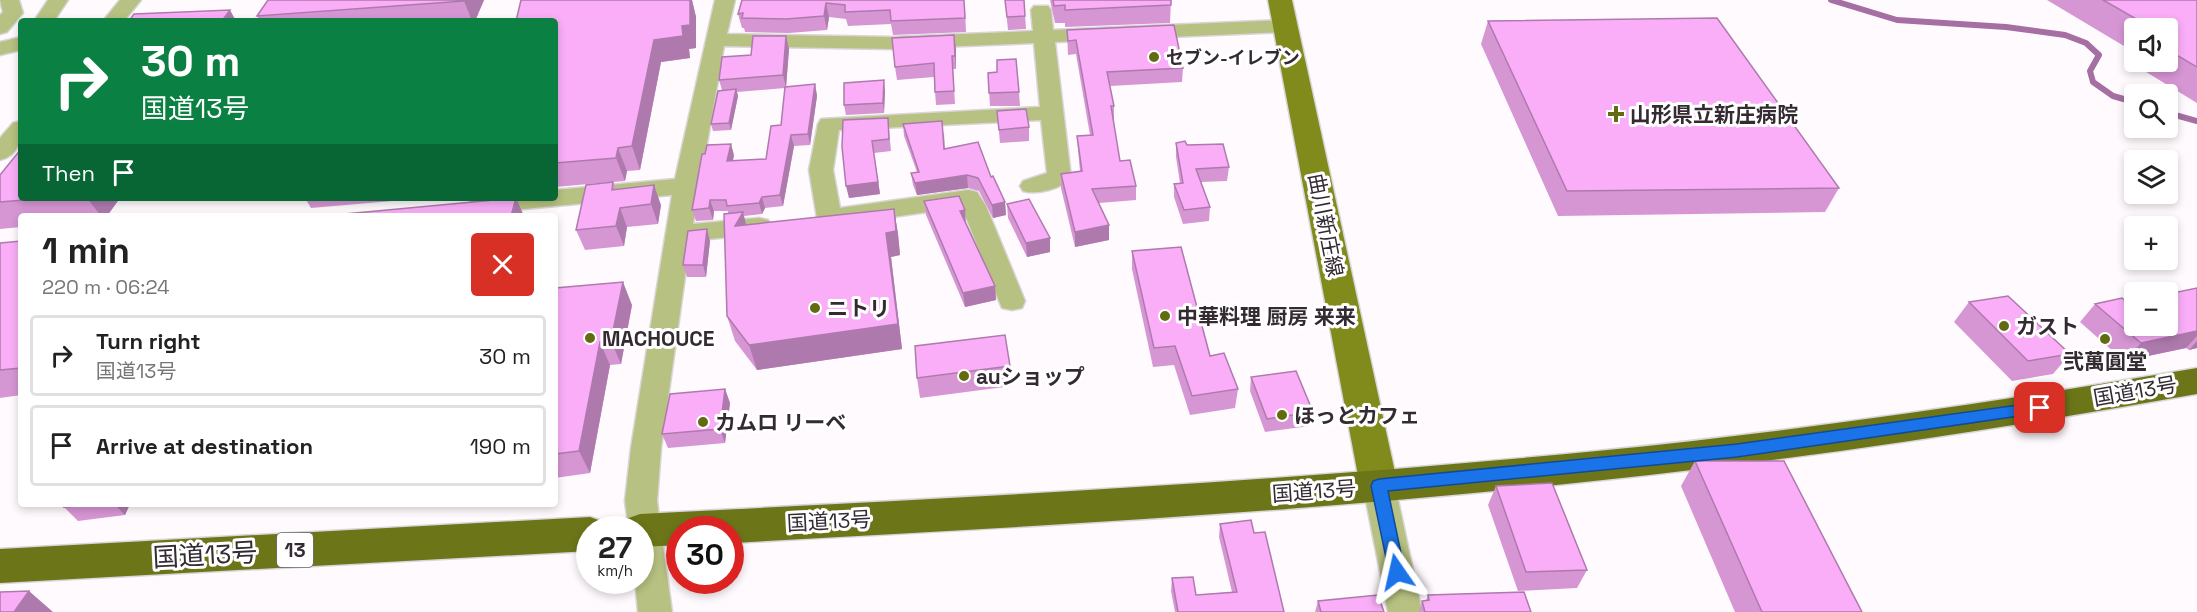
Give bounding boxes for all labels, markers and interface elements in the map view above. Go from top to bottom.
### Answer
map controls [2124,18,2178,336]
button: sound [2124,18,2178,72]
text: 30 m [141,35,240,88]
icon: right [42,42,120,120]
place label: セブン-イレブン [1166,46,1300,69]
marker: セブン-イレブン [1147,50,1161,64]
button: search [2124,84,2178,138]
text: 国道13号 [141,91,250,126]
place label: 山形県立新庄病院 [1630,101,1798,128]
marker: 山形県立新庄病院 [1607,105,1625,123]
button: layers [2124,150,2178,204]
icon: arrive [107,156,140,189]
text: Then [42,159,95,187]
street label: 曲川新庄線 [1303,171,1349,279]
button: + [2124,216,2178,270]
text: 1 min [42,228,130,274]
button: close [471,233,534,296]
text: 220 m · 06:24 [42,274,169,300]
button: − [2124,282,2178,336]
place label: ニトリ [827,295,890,322]
marker: ニトリ [808,301,822,315]
place label: 中華料理 厨房 来来 [1177,303,1356,330]
marker: 中華料理 厨房 来来 [1158,309,1172,323]
place label: ガスト [2016,313,2079,340]
marker: ガスト [1997,319,2011,333]
place label: MACHOUCE [602,325,714,352]
text: Turn right [96,327,201,355]
marker: MACHOUCE [583,331,597,345]
marker: 弐萬圓堂 [2098,332,2112,346]
icon: right [45,339,78,372]
text: 30 m [479,342,531,370]
place label: 弐萬圓堂 [2063,348,2147,375]
text: 国道13号 [96,358,176,384]
place label: auショップ [976,363,1085,390]
marker: auショップ [957,369,971,383]
street label: 国道13号 [2091,370,2179,412]
pin [2014,382,2065,433]
icon: arrive [2023,391,2056,424]
place label: ほっとカフェ [1294,402,1420,429]
marker: ほっとカフェ [1275,408,1289,422]
place label: カムロ リーベ [715,409,846,436]
marker: カムロ リーベ [696,415,710,429]
icon: arrive [45,429,78,462]
text: Arrive at destination [96,432,313,460]
text: 190 m [470,432,531,460]
street label: 国道13号 [1271,475,1357,507]
street label: 国道13号 [786,505,872,537]
speed limit sign: 30 [666,516,744,594]
text: 27 [598,528,632,567]
road number: 13 [277,533,313,567]
street label: 国道13号 [152,535,258,575]
position arrow [1365,540,1429,604]
text: km/h [597,561,633,580]

